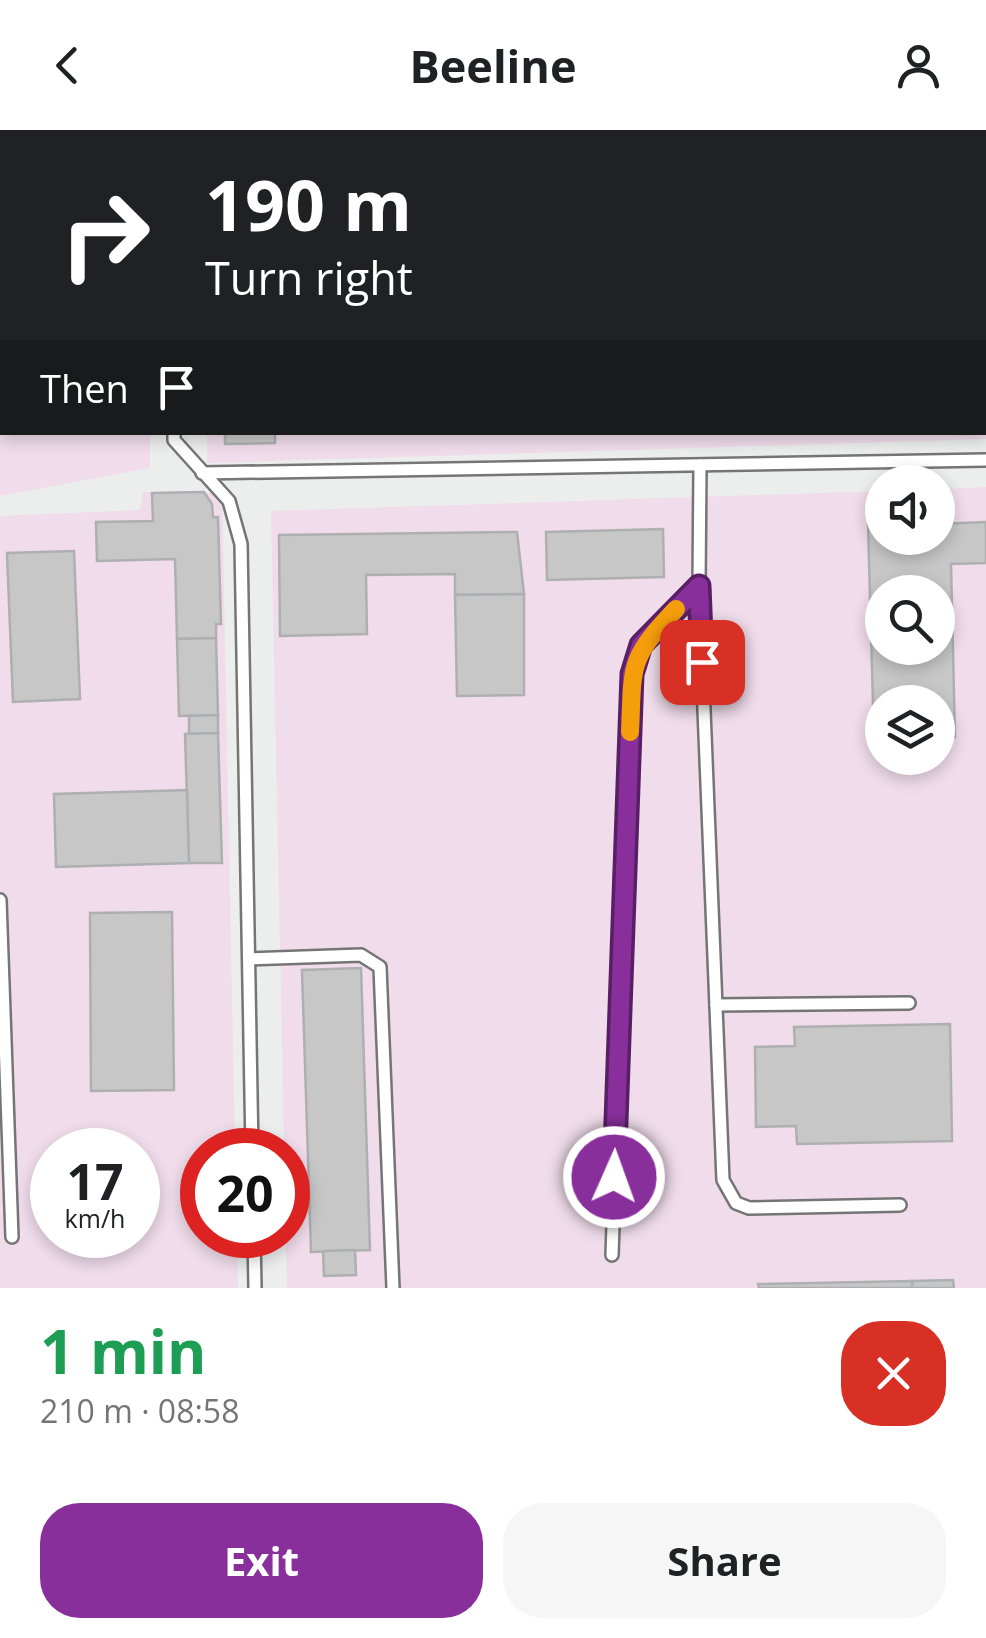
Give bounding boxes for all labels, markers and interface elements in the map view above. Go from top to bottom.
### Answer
text: Beeline [409,35,577,96]
icon: back [40,38,95,93]
icon: person [891,38,946,93]
text: 190 m [205,156,412,252]
icon: right [40,170,170,300]
text: Turn right [205,247,413,308]
icon: arrive [149,360,204,415]
text: Then [40,362,129,414]
map controls [865,465,955,775]
button: sound [865,465,955,555]
button: search [865,575,955,665]
pin [660,620,745,705]
icon: arrive [675,635,730,690]
button: layers [865,685,955,775]
position arrow [562,1125,666,1229]
speed limit sign: 20 [180,1128,310,1258]
text: 17 [66,1147,124,1215]
text: km/h [65,1201,125,1235]
text: 1 min [40,1310,207,1392]
button: close [841,1321,946,1426]
text: 210 m · 08:58 [40,1389,239,1432]
button: Exit [40,1503,483,1618]
button: Share [503,1503,946,1618]

